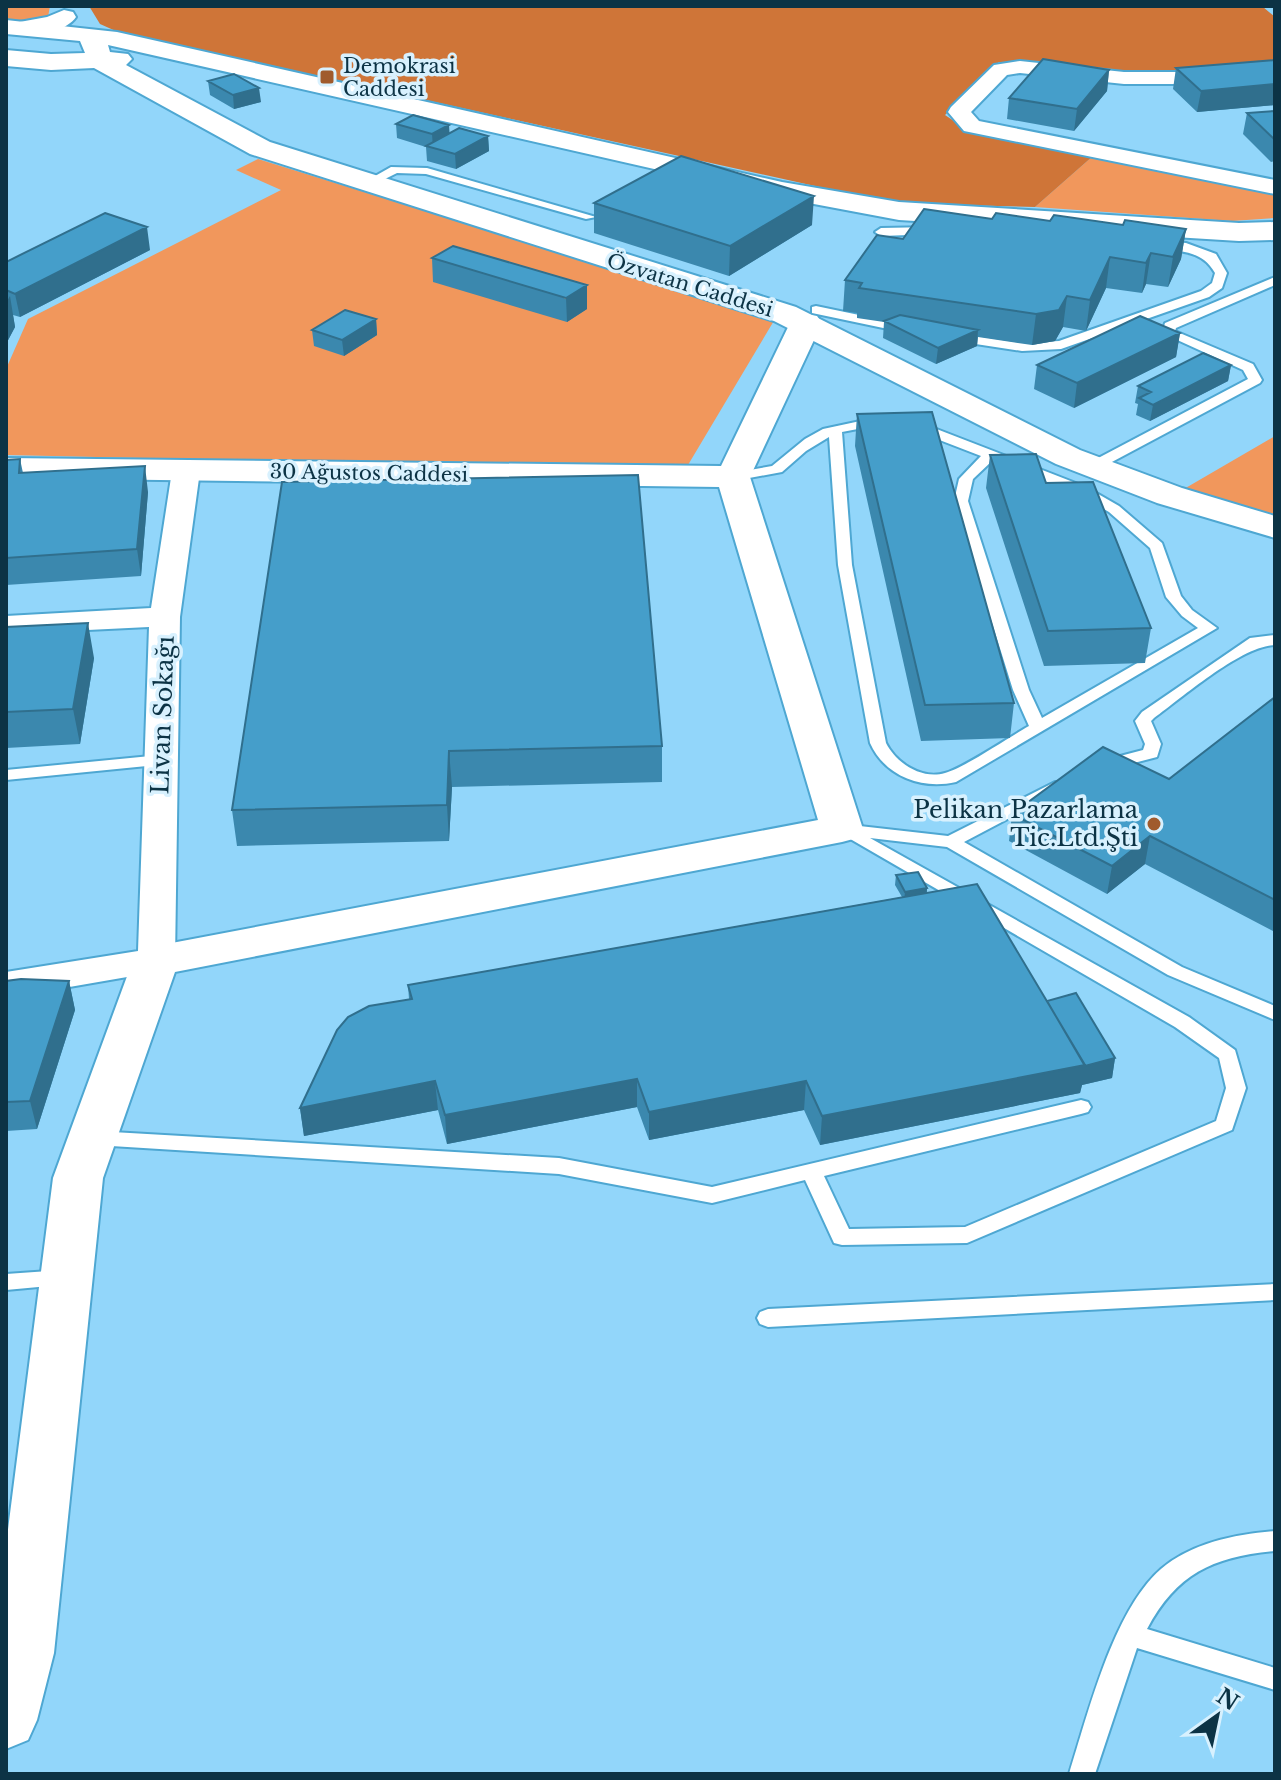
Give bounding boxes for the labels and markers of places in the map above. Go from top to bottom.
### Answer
place label: Demokrasi Caddesi [343,54,456,101]
marker: Demokrasi Caddesi [318,68,336,86]
place label: Pelikan Pazarlama Tic.Ltd.Şti [913,795,1139,852]
marker: Pelikan Pazarlama Tic.Ltd.Şti [1145,815,1163,833]

